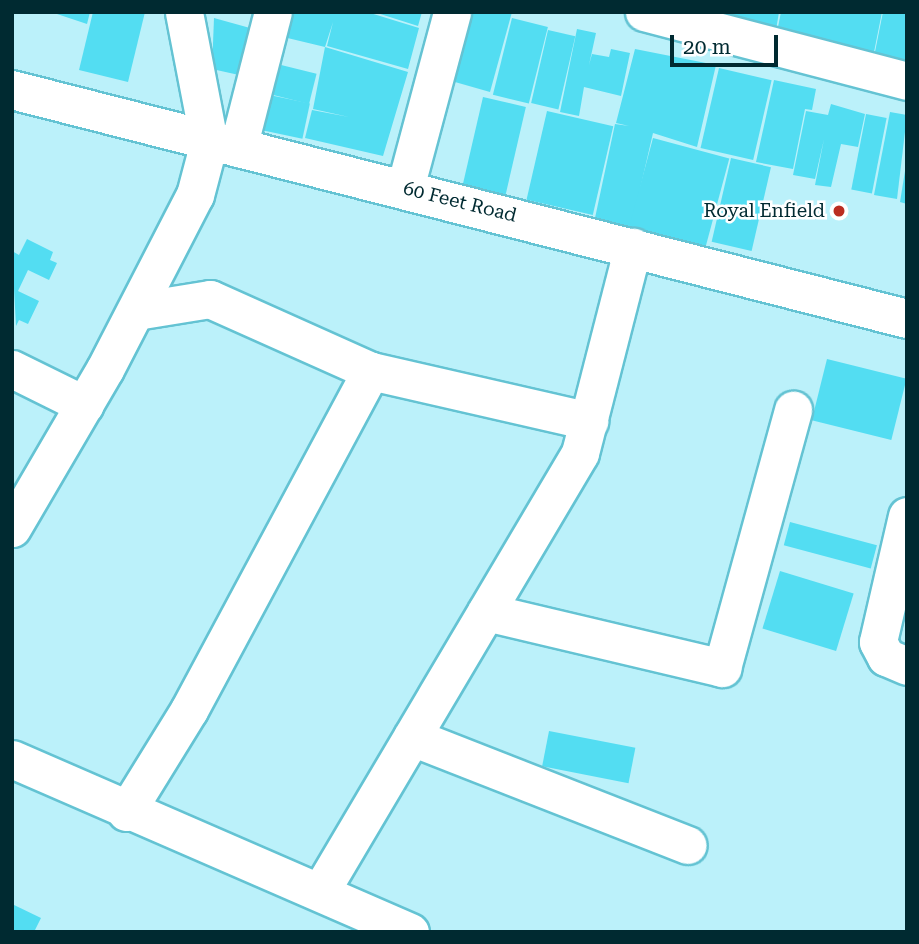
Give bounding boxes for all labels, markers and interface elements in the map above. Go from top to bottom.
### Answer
scale bar [674,21,782,65]
text: 20 m [683,35,731,59]
street label: 60 Feet Road [401,177,519,227]
place label: Royal Enfield [703,200,825,222]
marker: Royal Enfield [831,203,847,219]

